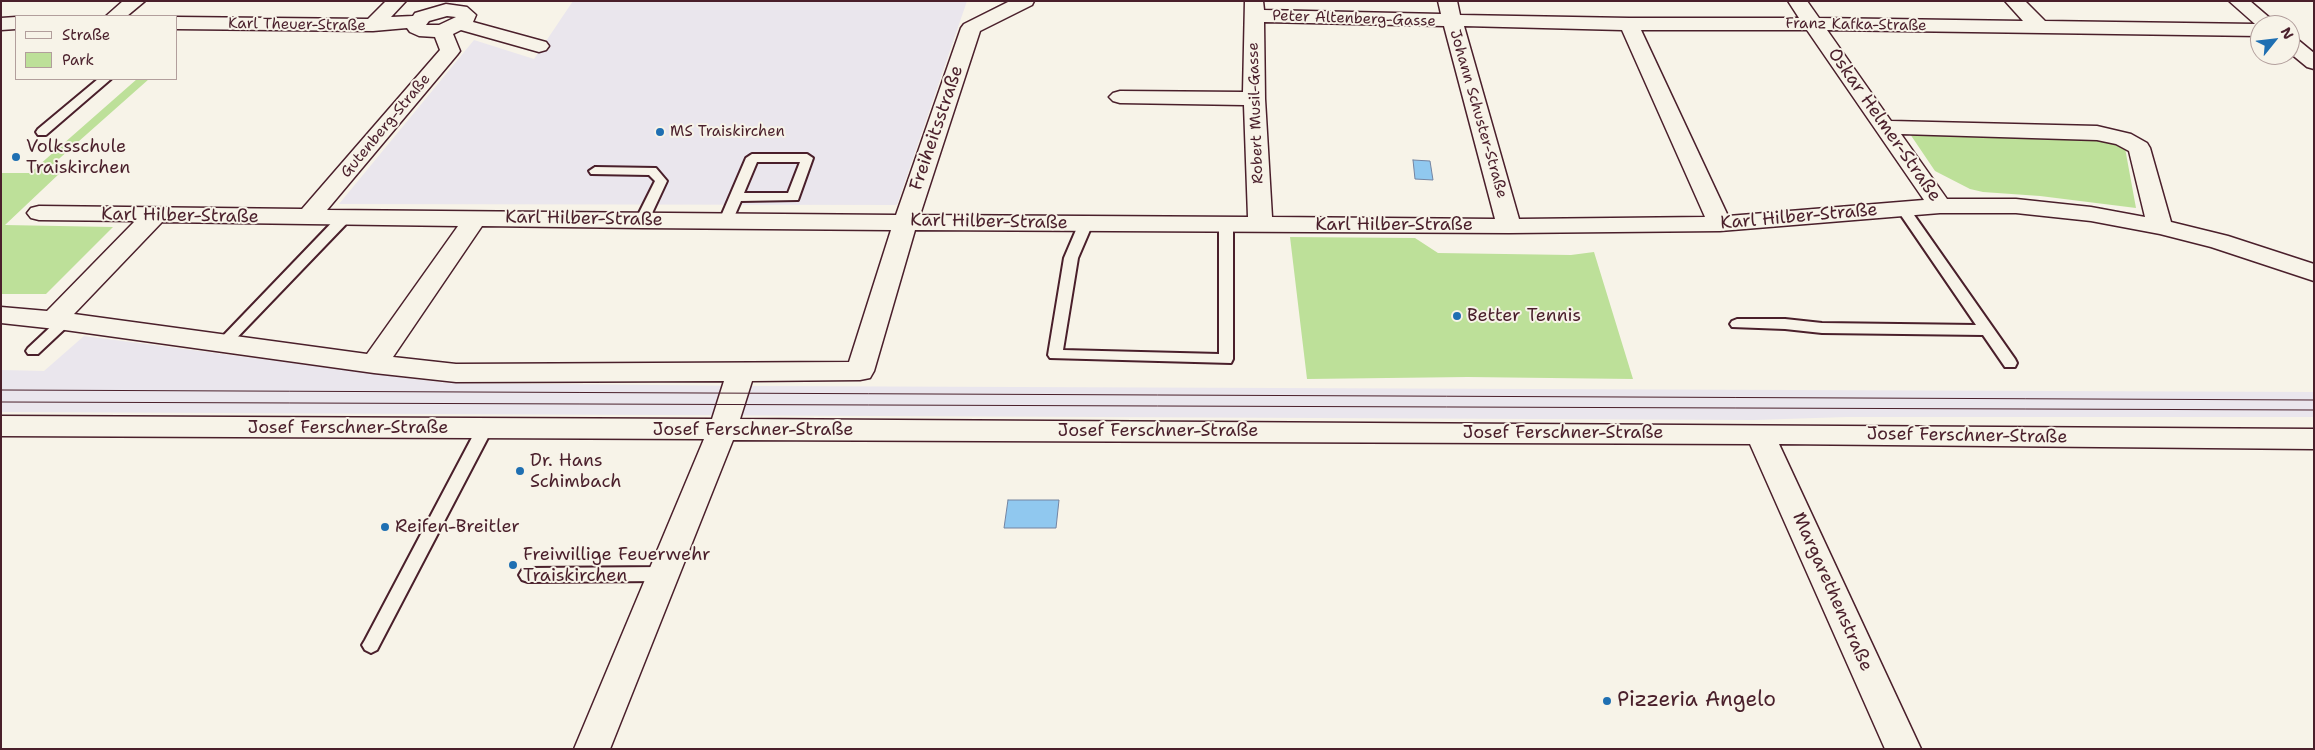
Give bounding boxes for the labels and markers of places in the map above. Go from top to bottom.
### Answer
place label: MS Traiskirchen [670,123,785,141]
marker: MS Traiskirchen [654,126,666,138]
place label: Volksschule Traiskirchen [26,136,130,178]
marker: Volksschule Traiskirchen [10,151,22,163]
place label: Better Tennis [1467,305,1581,327]
marker: Better Tennis [1451,310,1463,322]
place label: Dr. Hans Schimbach [530,450,621,492]
marker: Dr. Hans Schimbach [514,465,526,477]
place label: Reifen-Breitler [395,516,520,538]
marker: Reifen-Breitler [379,521,391,533]
place label: Freiwillige Feuerwehr Traiskirchen [523,544,710,586]
marker: Freiwillige Feuerwehr Traiskirchen [507,559,519,571]
place label: Pizzeria Angelo [1617,688,1776,714]
marker: Pizzeria Angelo [1601,695,1613,707]

